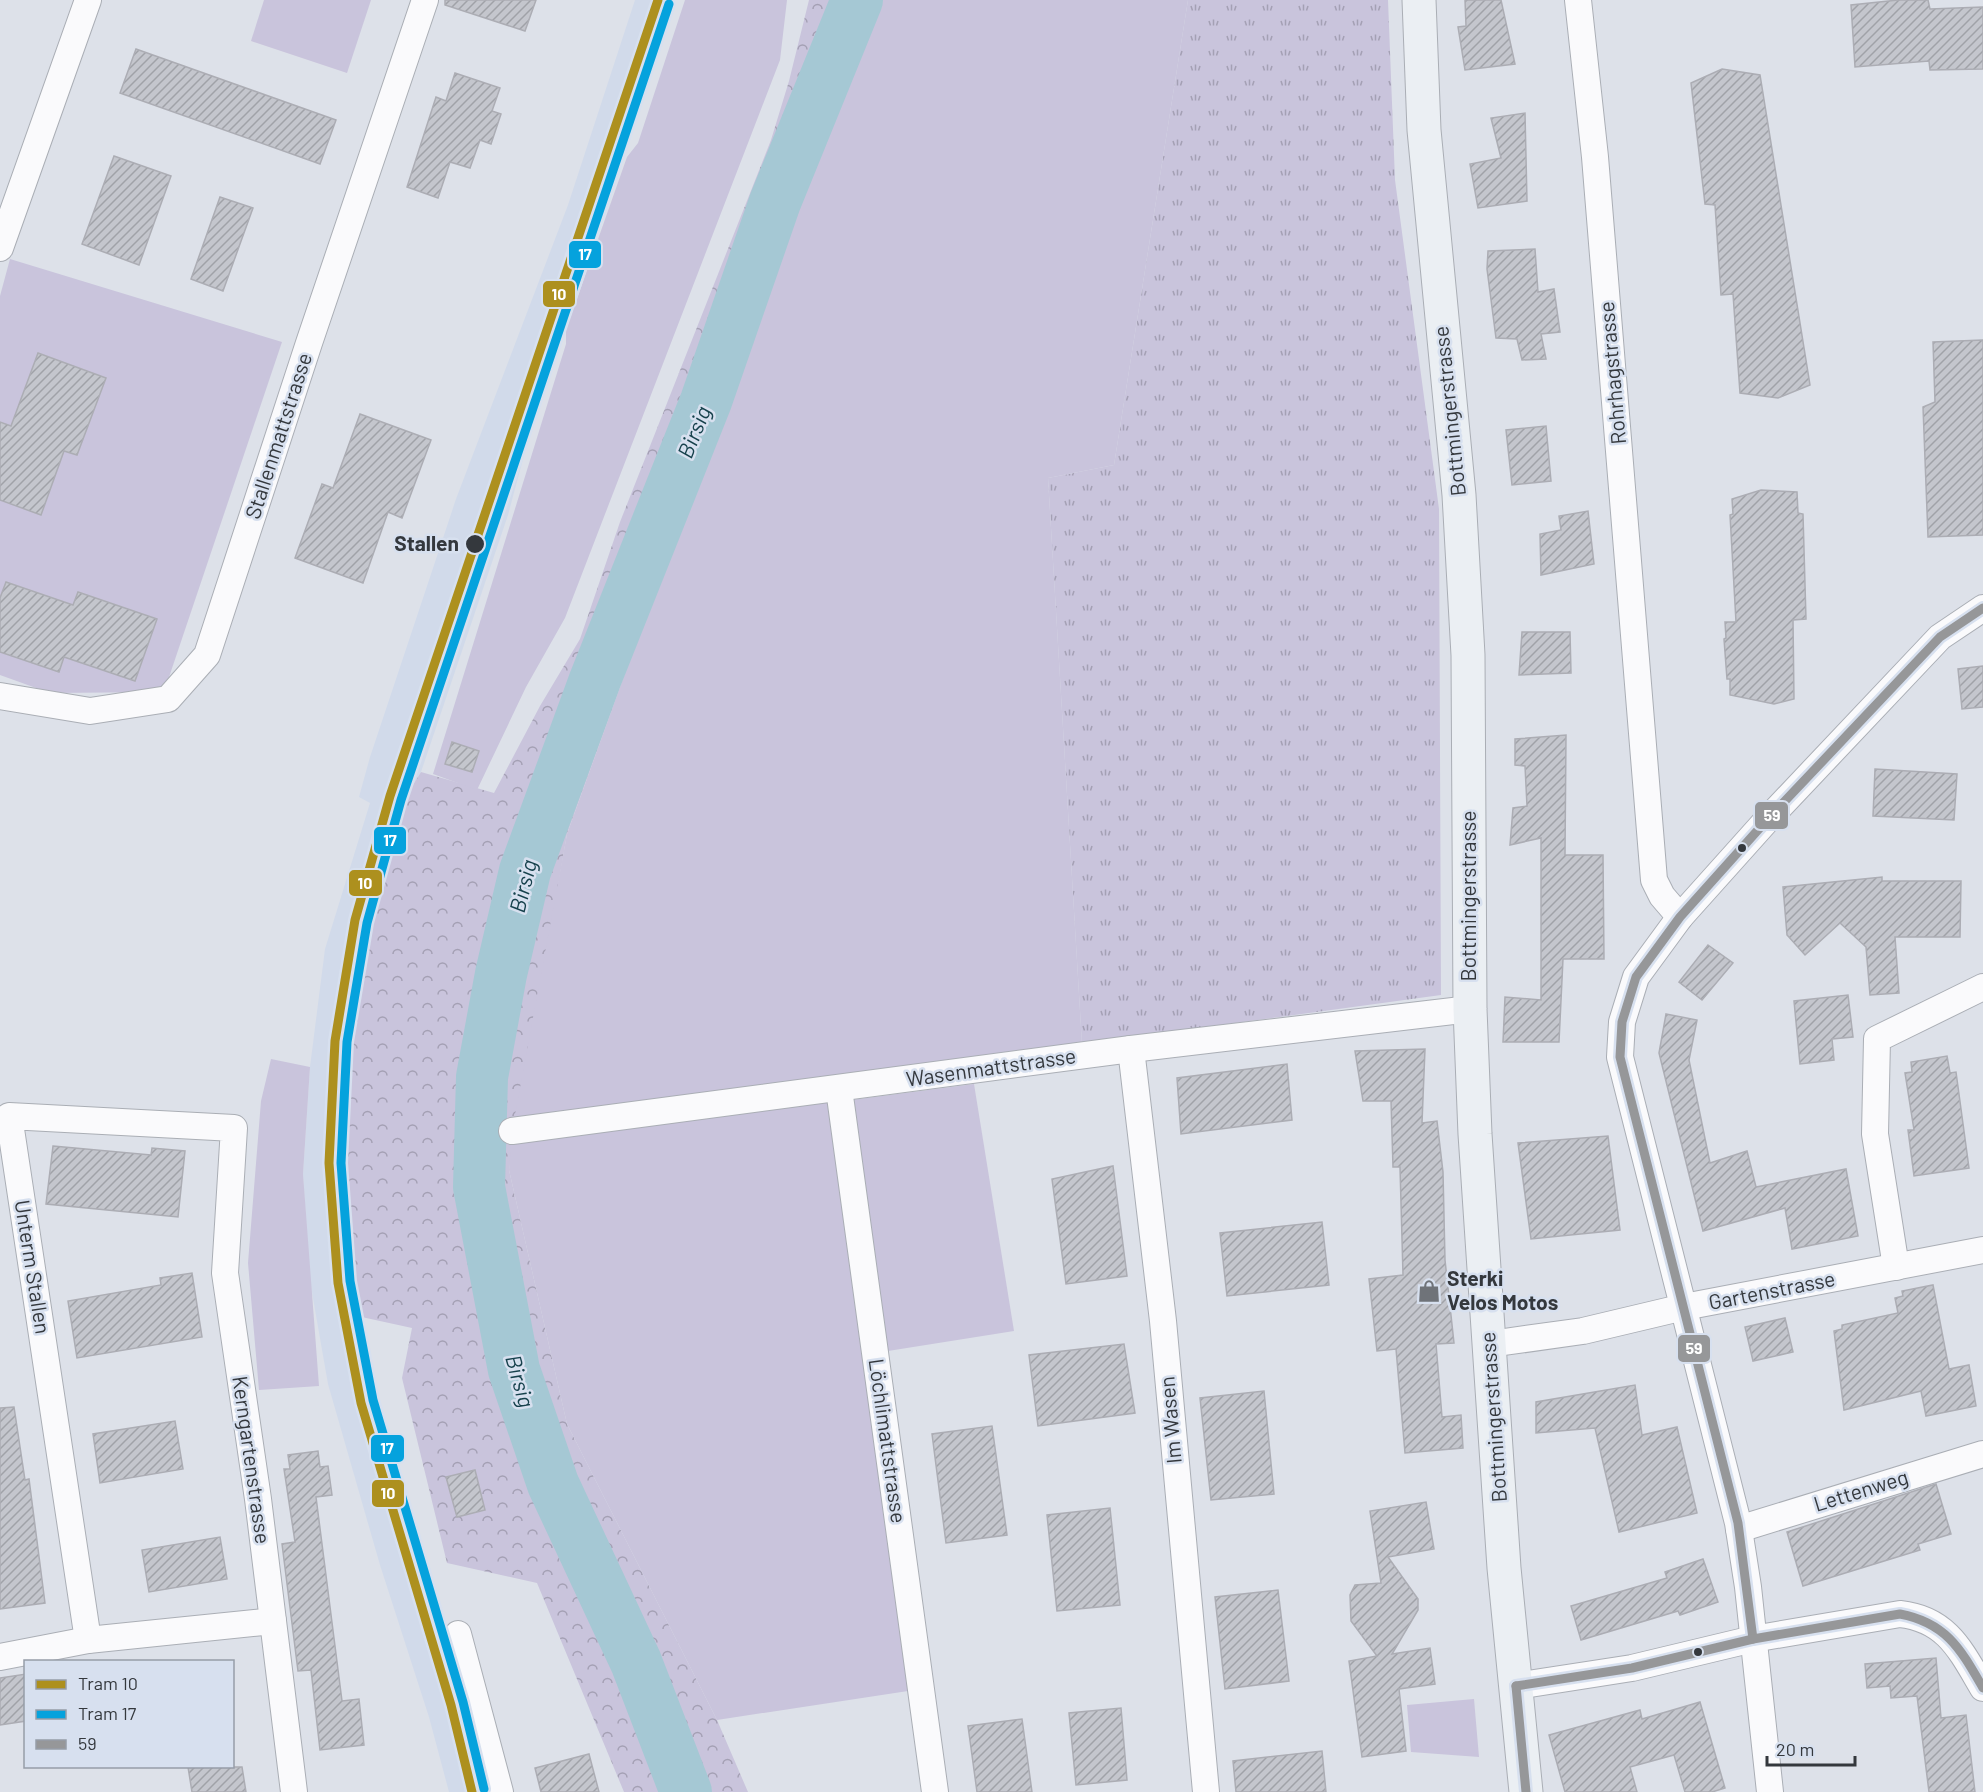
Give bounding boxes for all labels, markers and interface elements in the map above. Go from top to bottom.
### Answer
line badge: 17 [568,240,602,269]
text: 17 [578,244,592,263]
line badge: 10 [542,280,576,308]
text: 10 [552,284,566,303]
street label: Rohrhagstrasse [1593,301,1630,446]
street label: Bottmingerstrasse [1427,325,1470,497]
street label: Stallenmattstrasse [239,349,316,522]
water label: Birsig [671,402,715,461]
place label: Stallen [394,530,459,555]
marker: Stallen [464,533,486,555]
line badge: 59 [1754,801,1789,830]
text: 59 [1763,805,1781,824]
street label: Bottmingerstrasse [1455,811,1480,981]
line badge: 17 [373,826,407,855]
text: 17 [383,830,397,849]
unlabelled marker [1736,842,1748,854]
water label: Birsig [503,857,541,915]
line badge: 10 [348,869,383,897]
text: 10 [358,873,372,892]
street label: Wasenmattstrasse [904,1042,1077,1091]
street label: Unterm Stallen [11,1198,56,1336]
place label: Sterki Velos Motos [1447,1265,1558,1314]
street label: Gartenstrasse [1706,1265,1837,1314]
shop icon: Sterki Velos Motos [1416,1278,1442,1304]
street label: Bottmingerstrasse [1474,1331,1511,1503]
line badge: 59 [1677,1334,1711,1363]
text: 59 [1685,1338,1703,1357]
water label: Birsig [501,1351,541,1410]
street label: Löchlimattstrasse [865,1357,912,1525]
street label: Kerngartenstrasse [228,1374,277,1545]
street label: Im Wasen [1153,1375,1186,1465]
line badge: 17 [370,1434,405,1463]
text: 17 [380,1438,394,1457]
street label: Lettenweg [1810,1463,1911,1516]
line badge: 10 [371,1479,405,1508]
text: 10 [381,1483,395,1502]
unlabelled marker [1692,1646,1704,1658]
legend [24,1660,234,1768]
text: Tram 10 [78,1672,138,1694]
text: Tram 17 [78,1702,137,1724]
scale bar [1767,1729,1856,1767]
text: 59 [78,1732,97,1754]
text: 20 m [1776,1738,1814,1760]

